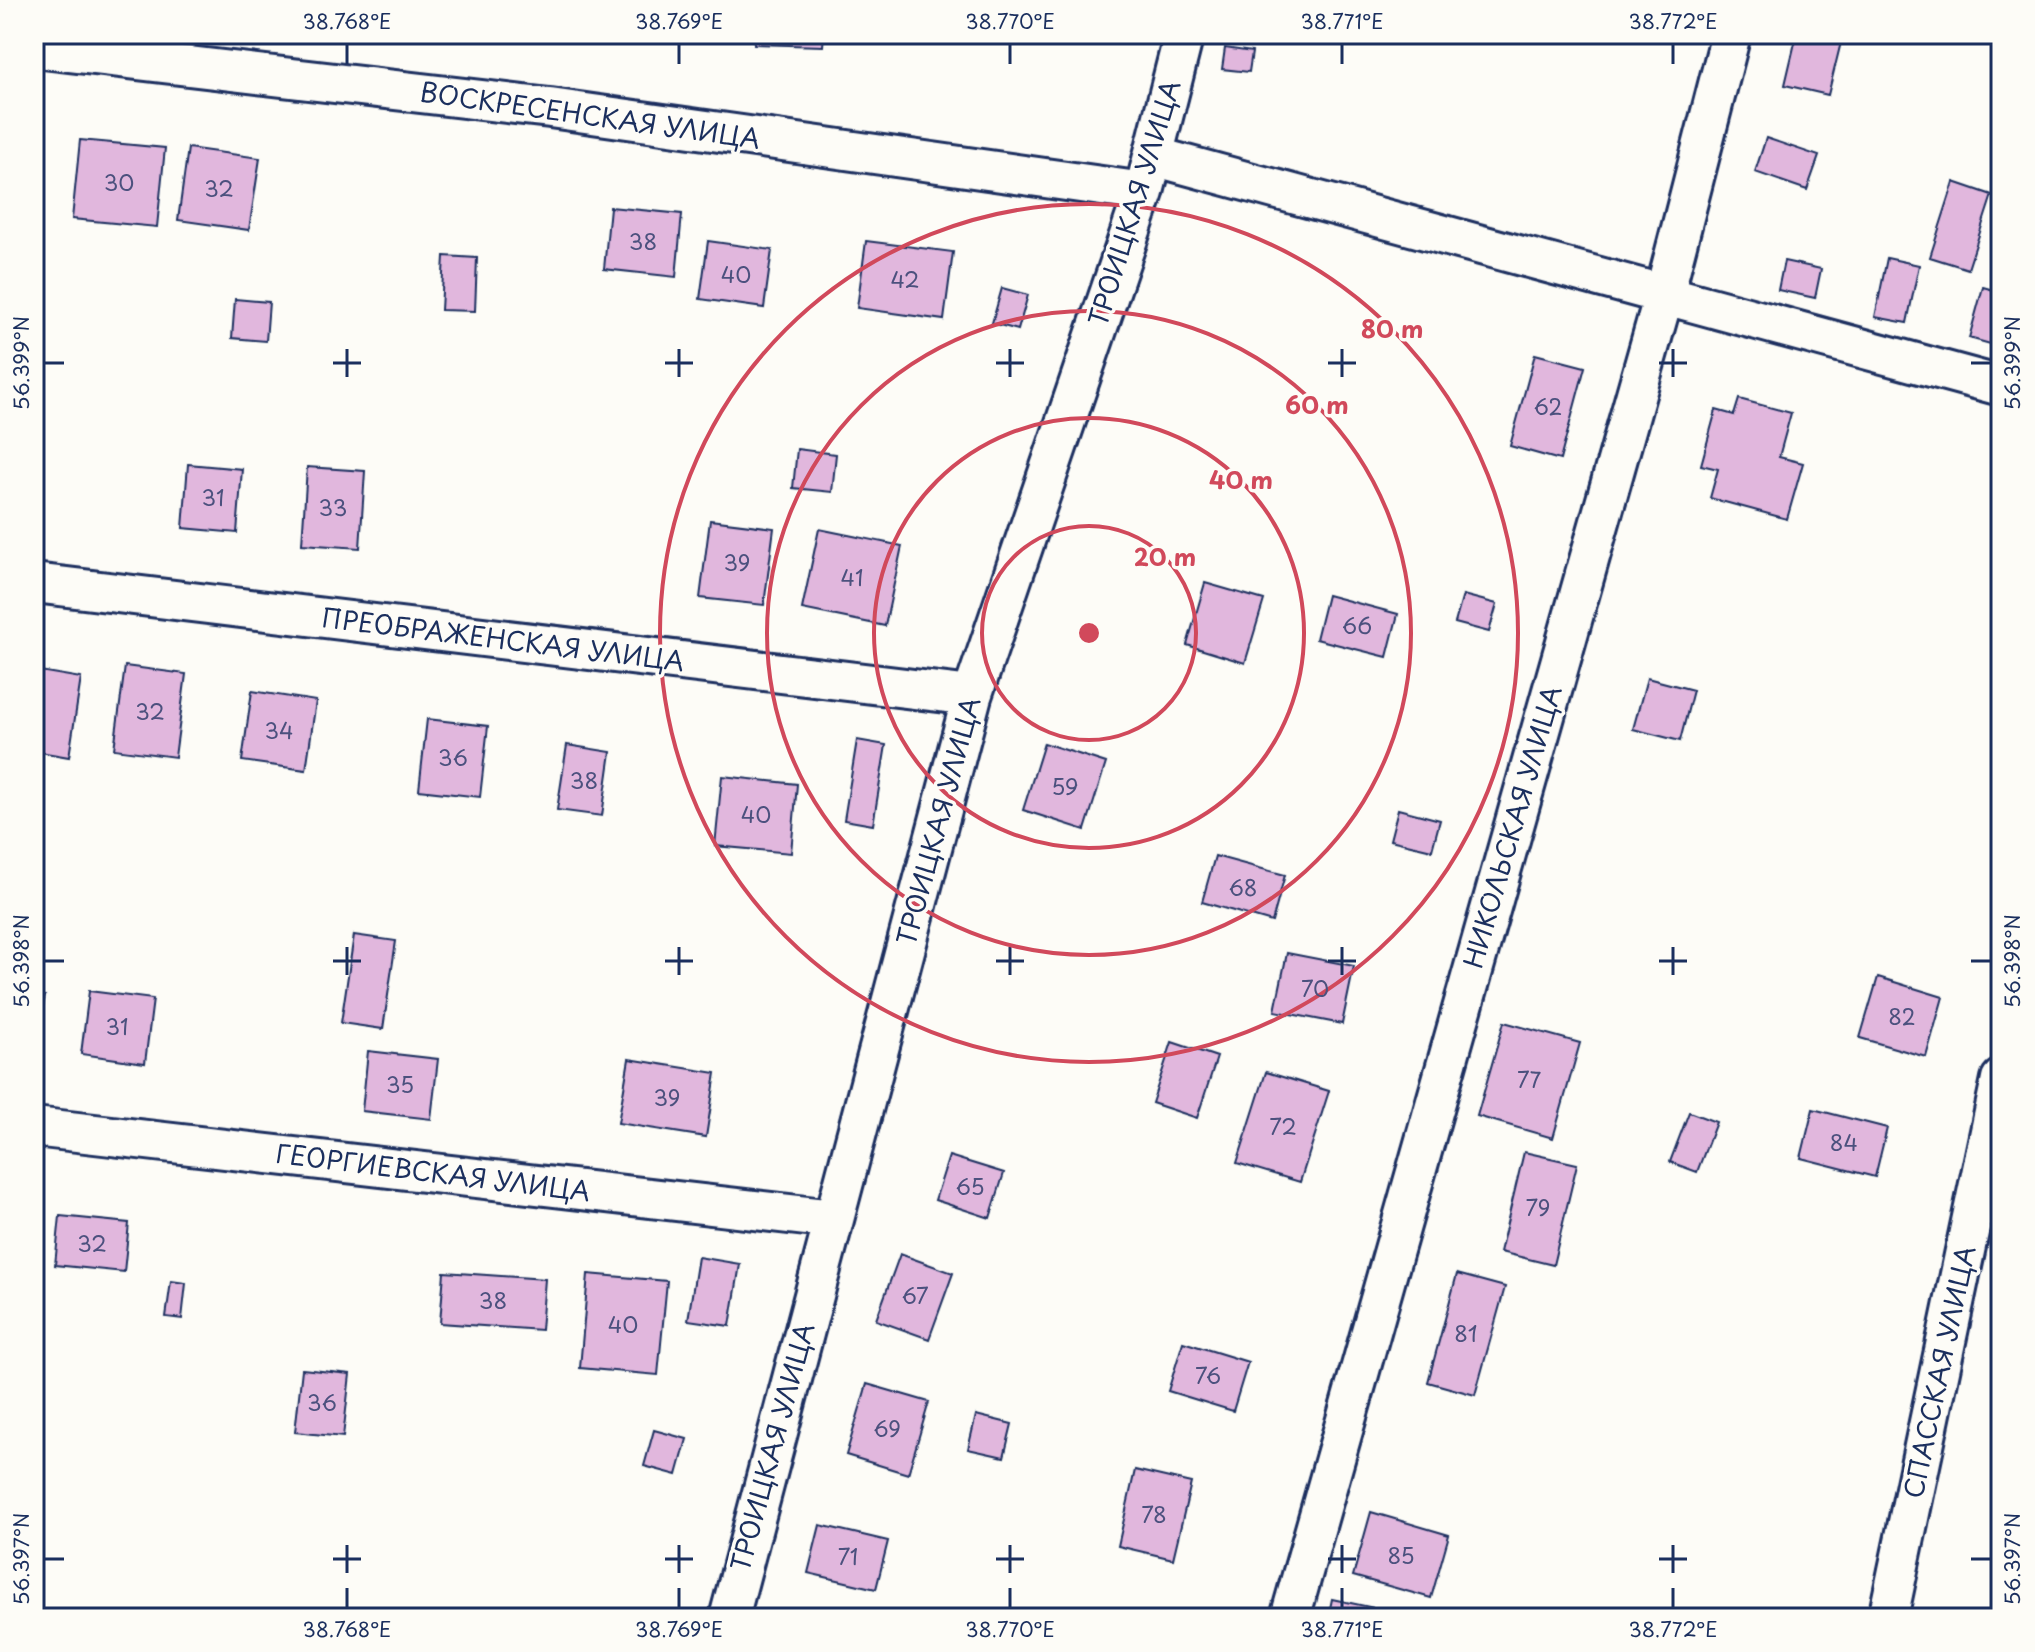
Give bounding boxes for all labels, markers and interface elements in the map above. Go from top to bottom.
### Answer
text: 38.768°E [303,6,391,36]
text: 38.769°E [635,6,723,36]
text: 38.770°E [965,6,1055,36]
text: 38.771°E [1300,6,1384,36]
text: 38.772°E [1628,6,1718,36]
street label: ВОСКРЕСЕНСКАЯ УЛИЦА [418,71,763,158]
street label: ТРОИЦКАЯ УЛИЦА [1078,75,1190,330]
house number: 30 [104,165,134,198]
house number: 32 [204,171,234,204]
house number: 38 [629,224,657,257]
house number: 40 [721,257,751,290]
house number: 42 [890,262,920,295]
text: 80 m [1361,310,1423,346]
text: 56.399°N [6,316,36,410]
text: 56.399°N [1997,316,2027,410]
text: 60 m [1285,386,1349,422]
house number: 62 [1534,389,1562,422]
text: 40 m [1209,461,1273,497]
house number: 31 [201,480,225,513]
house number: 33 [319,490,347,523]
text: 20 m [1134,538,1196,574]
house number: 39 [724,545,750,578]
house number: 41 [840,560,864,593]
street label: ПРЕОБРАЖЕНСКАЯ УЛИЦА [320,597,687,680]
house number: 66 [1342,608,1372,641]
centre of rings [1075,619,1103,647]
street label: НИКОЛЬСКАЯ УЛИЦА [1453,681,1571,972]
street label: ТРОИЦКАЯ УЛИЦА [886,692,989,949]
house number: 32 [135,694,165,727]
house number: 34 [264,713,294,746]
house number: 36 [438,740,468,773]
house number: 38 [570,763,598,796]
house number: 59 [1051,769,1079,802]
house number: 40 [741,797,771,830]
house number: 68 [1229,870,1257,903]
text: 56.398°N [6,914,36,1008]
text: 56.398°N [1997,914,2027,1008]
house number: 70 [1301,971,1329,1004]
house number: 82 [1888,999,1916,1032]
house number: 31 [105,1009,129,1042]
house number: 77 [1517,1062,1541,1095]
house number: 35 [386,1067,414,1100]
house number: 39 [654,1080,680,1113]
house number: 72 [1269,1109,1297,1142]
house number: 84 [1830,1125,1858,1158]
street label: ГЕОРГИЕВСКАЯ УЛИЦА [274,1133,593,1210]
house number: 65 [955,1169,985,1202]
house number: 79 [1526,1190,1551,1223]
house number: 32 [77,1226,107,1259]
street label: СПАССКАЯ УЛИЦА [1893,1242,1984,1502]
house number: 67 [902,1278,928,1311]
house number: 38 [479,1283,507,1316]
house number: 40 [608,1307,638,1340]
house number: 81 [1454,1316,1478,1349]
street label: ТРОИЦКАЯ УЛИЦА [720,1318,823,1575]
house number: 76 [1195,1358,1221,1391]
house number: 36 [307,1385,337,1418]
house number: 69 [873,1411,901,1444]
house number: 78 [1141,1497,1167,1530]
text: 56.397°N [6,1513,36,1605]
text: 56.397°N [1997,1513,2027,1605]
house number: 85 [1387,1538,1415,1571]
house number: 71 [838,1539,858,1572]
text: 38.768°E [303,1614,391,1644]
text: 38.769°E [635,1614,723,1644]
text: 38.770°E [965,1614,1055,1644]
text: 38.771°E [1300,1614,1384,1644]
text: 38.772°E [1628,1614,1718,1644]

